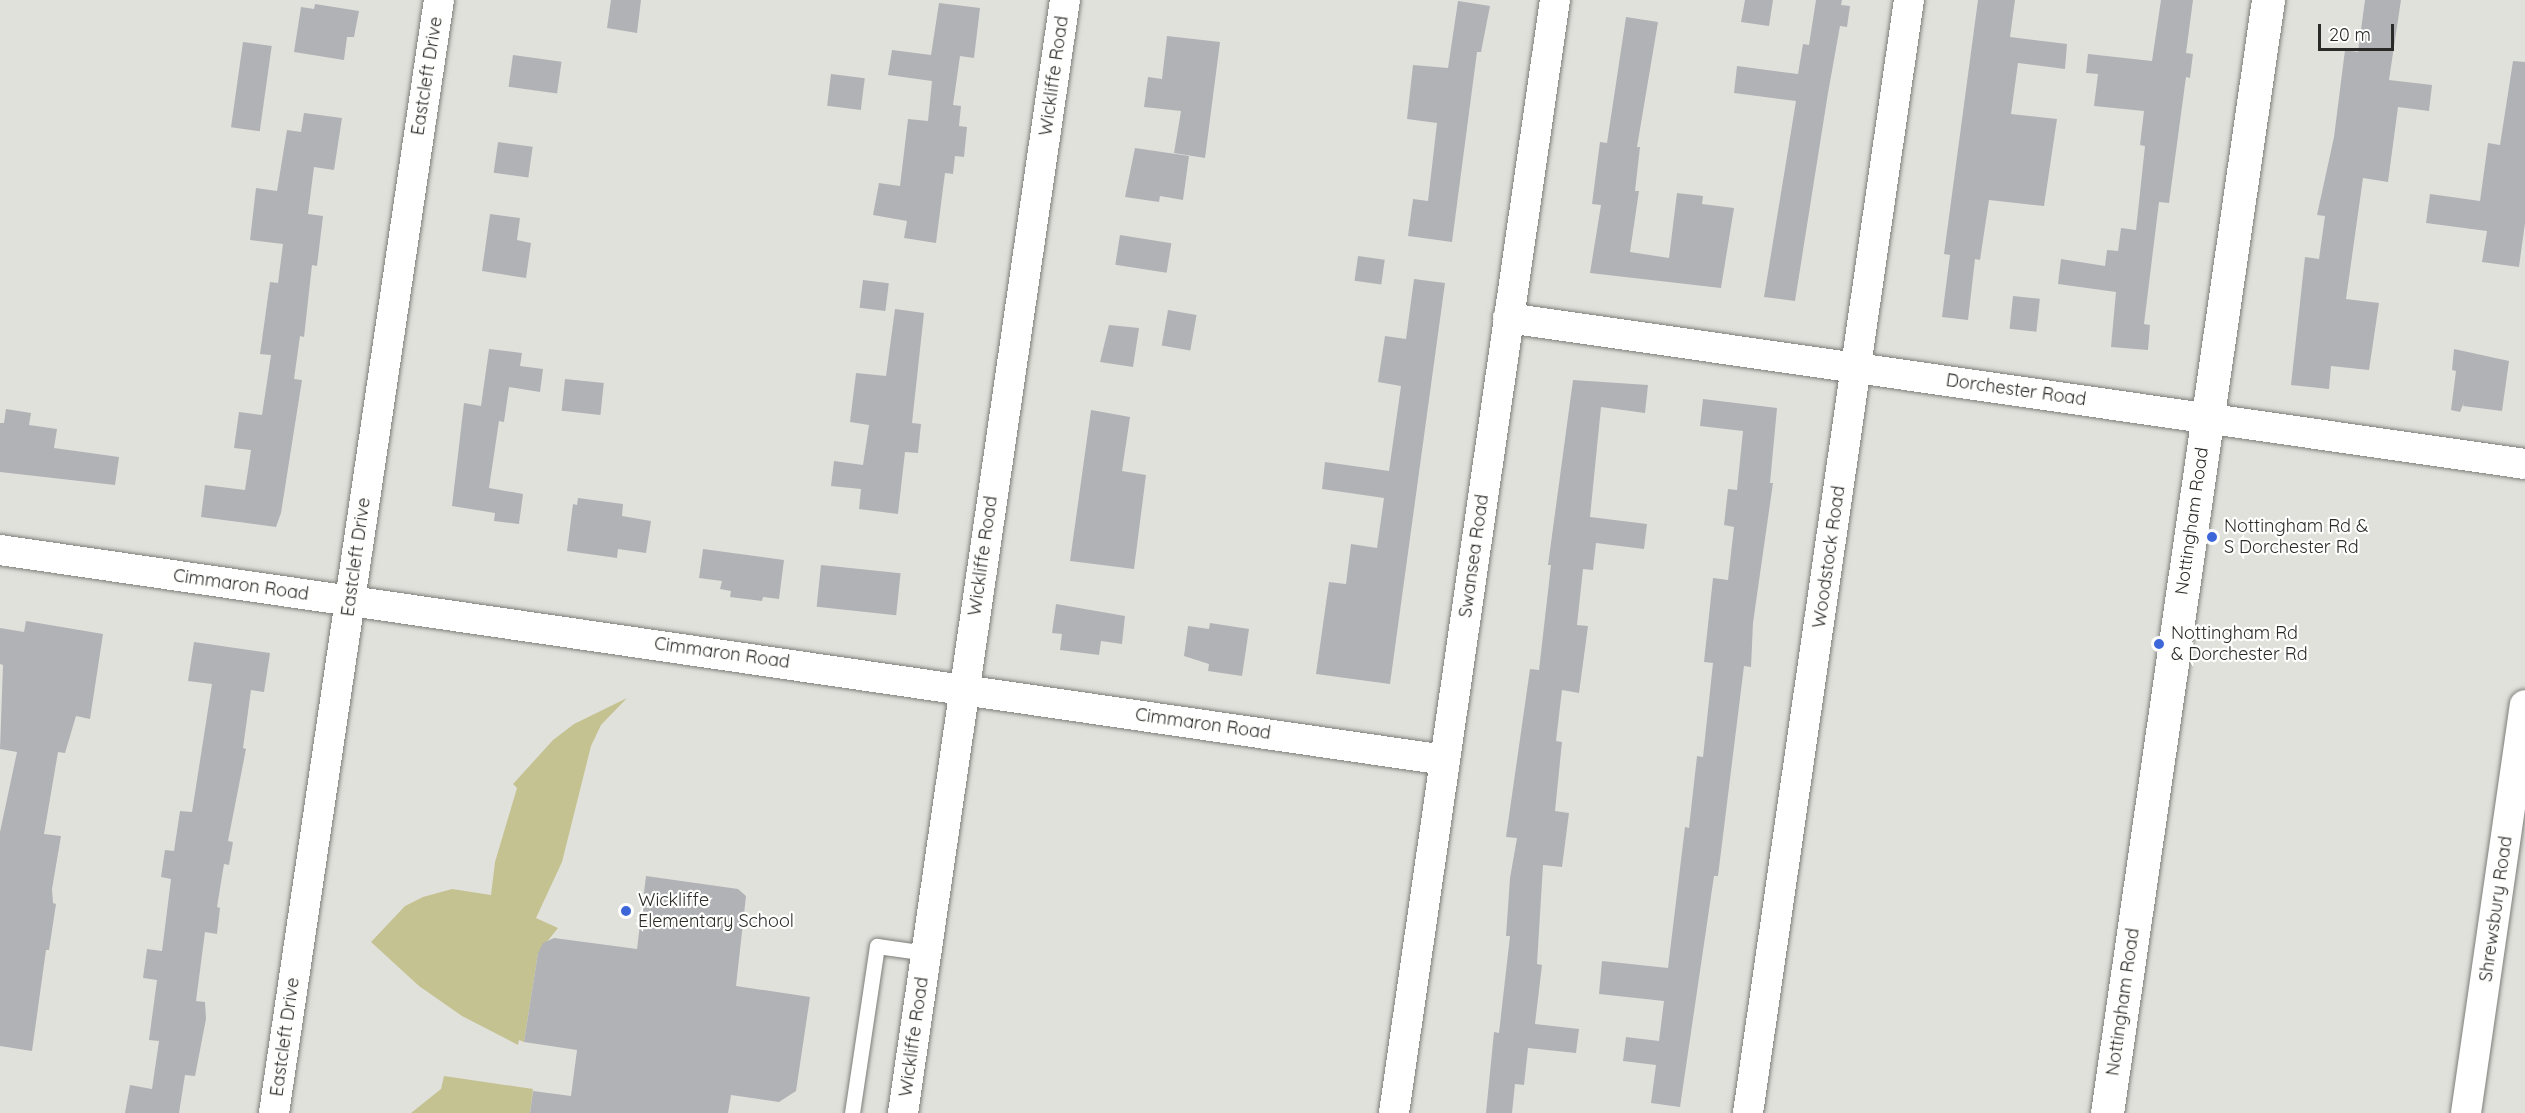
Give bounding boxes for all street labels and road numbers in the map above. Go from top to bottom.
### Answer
street label: Eastcleft Drive [407,15,447,137]
street label: Wickliffe Road [1035,15,1073,137]
street label: Dorchester Road [1945,369,2087,411]
street label: Nottingham Road [2171,446,2213,596]
street label: Woodstock Road [1808,484,1850,630]
street label: Swansea Road [1455,493,1493,619]
street label: Wickliffe Road [964,495,1002,617]
street label: Eastcleft Drive [337,496,375,618]
street label: Cimmaron Road [172,565,310,605]
street label: Cimmaron Road [653,633,791,673]
street label: Cimmaron Road [1134,704,1272,744]
street label: Shrewsbury Road [2475,835,2517,983]
street label: Nottingham Road [2102,927,2144,1077]
street label: Eastcleft Drive [266,976,304,1098]
street label: Wickliffe Road [895,976,933,1098]

